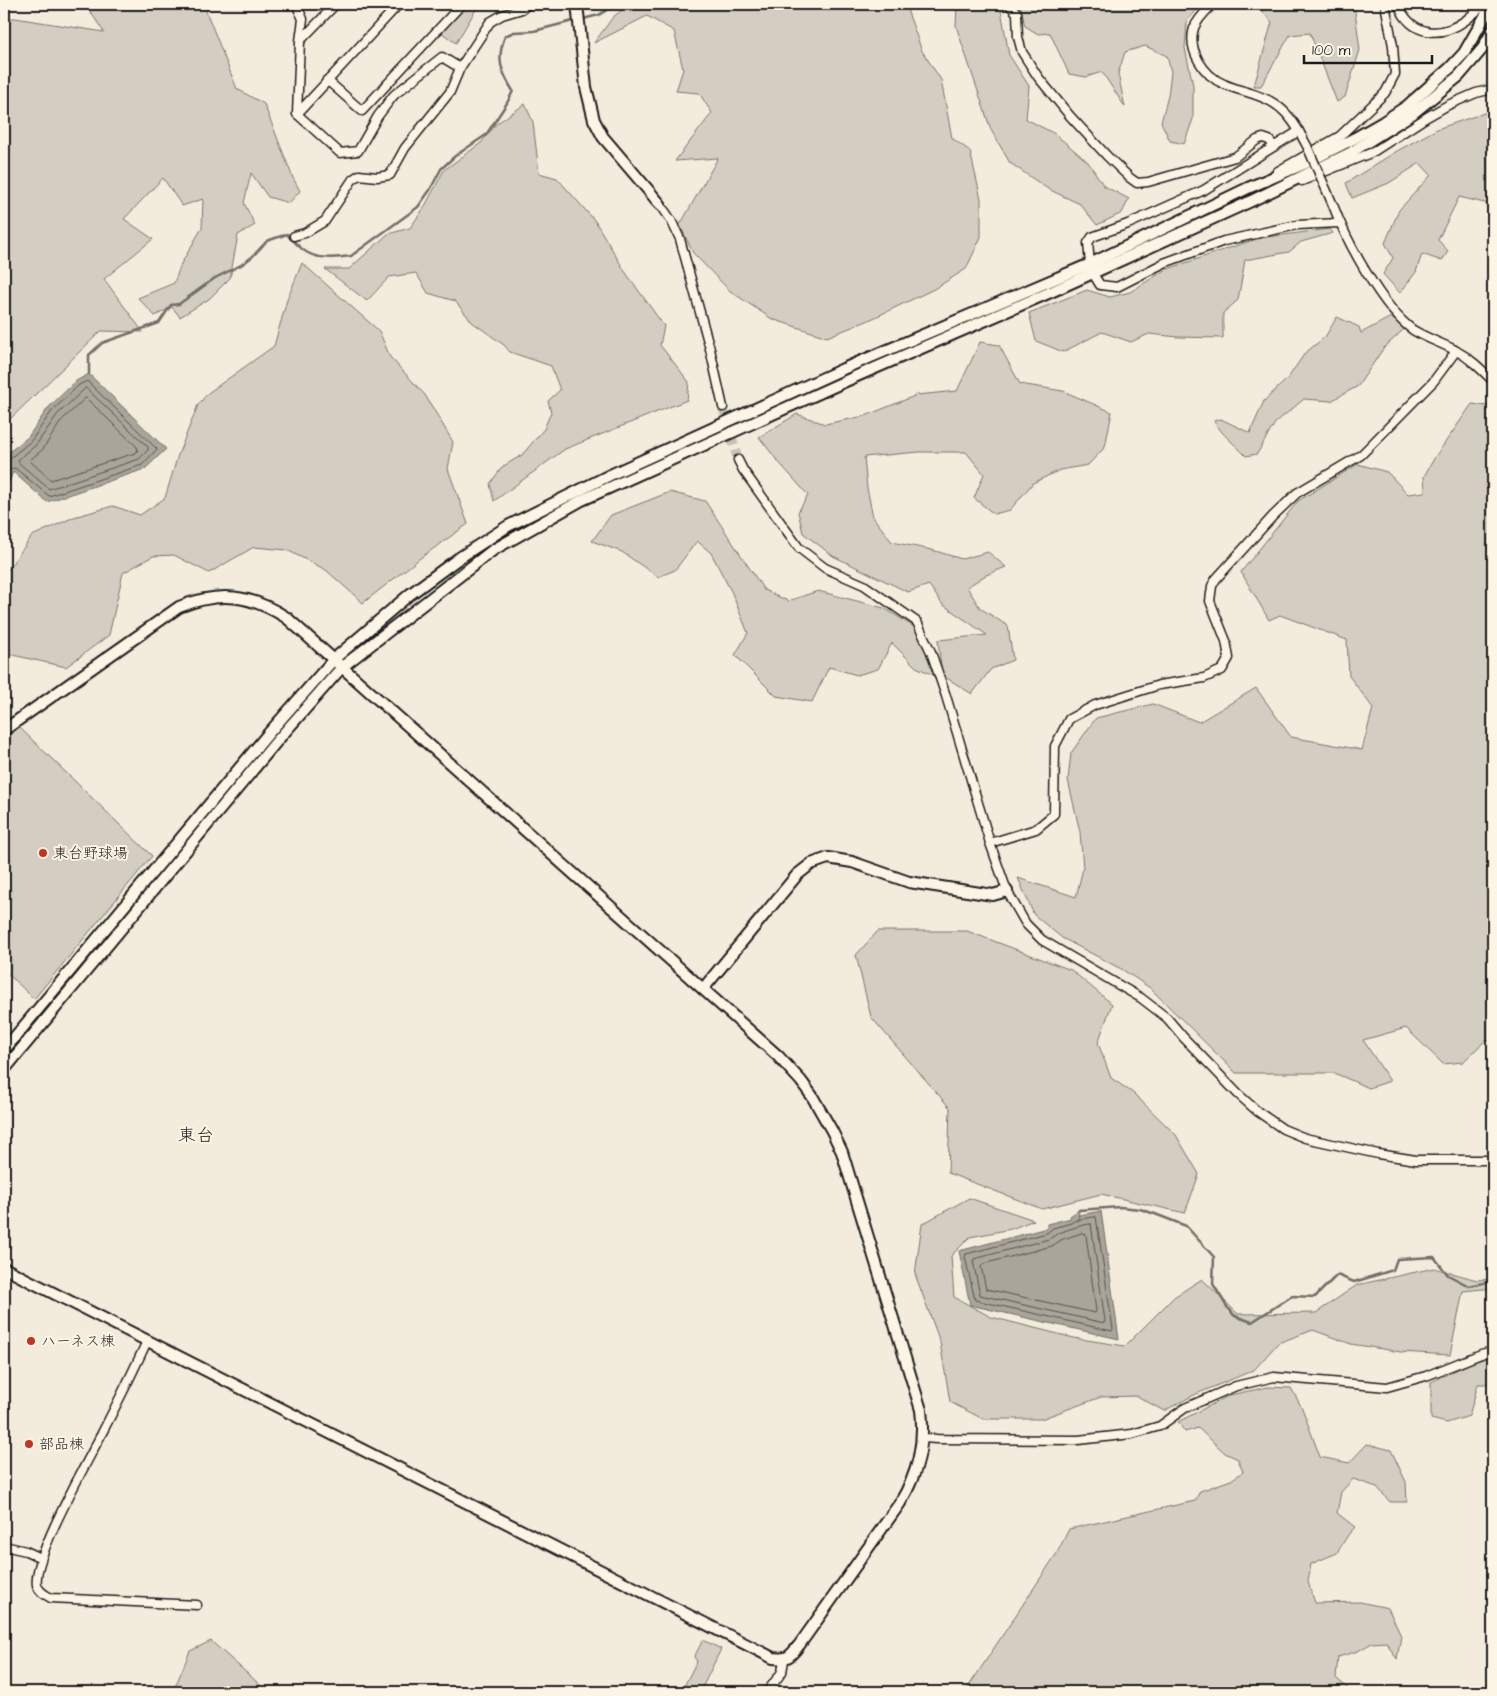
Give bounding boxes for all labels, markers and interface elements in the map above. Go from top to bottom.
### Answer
scale bar [1304,32,1432,64]
text: 100 m [1312,40,1351,61]
place label: 東台野球場 [53,843,128,864]
marker: 東台野球場 [37,847,49,859]
district label: 東台 [178,1123,214,1148]
place label: ハーネス棟 [41,1331,115,1352]
marker: ハーネス棟 [25,1335,37,1347]
place label: 部品棟 [39,1434,84,1455]
marker: 部品棟 [23,1438,35,1450]

